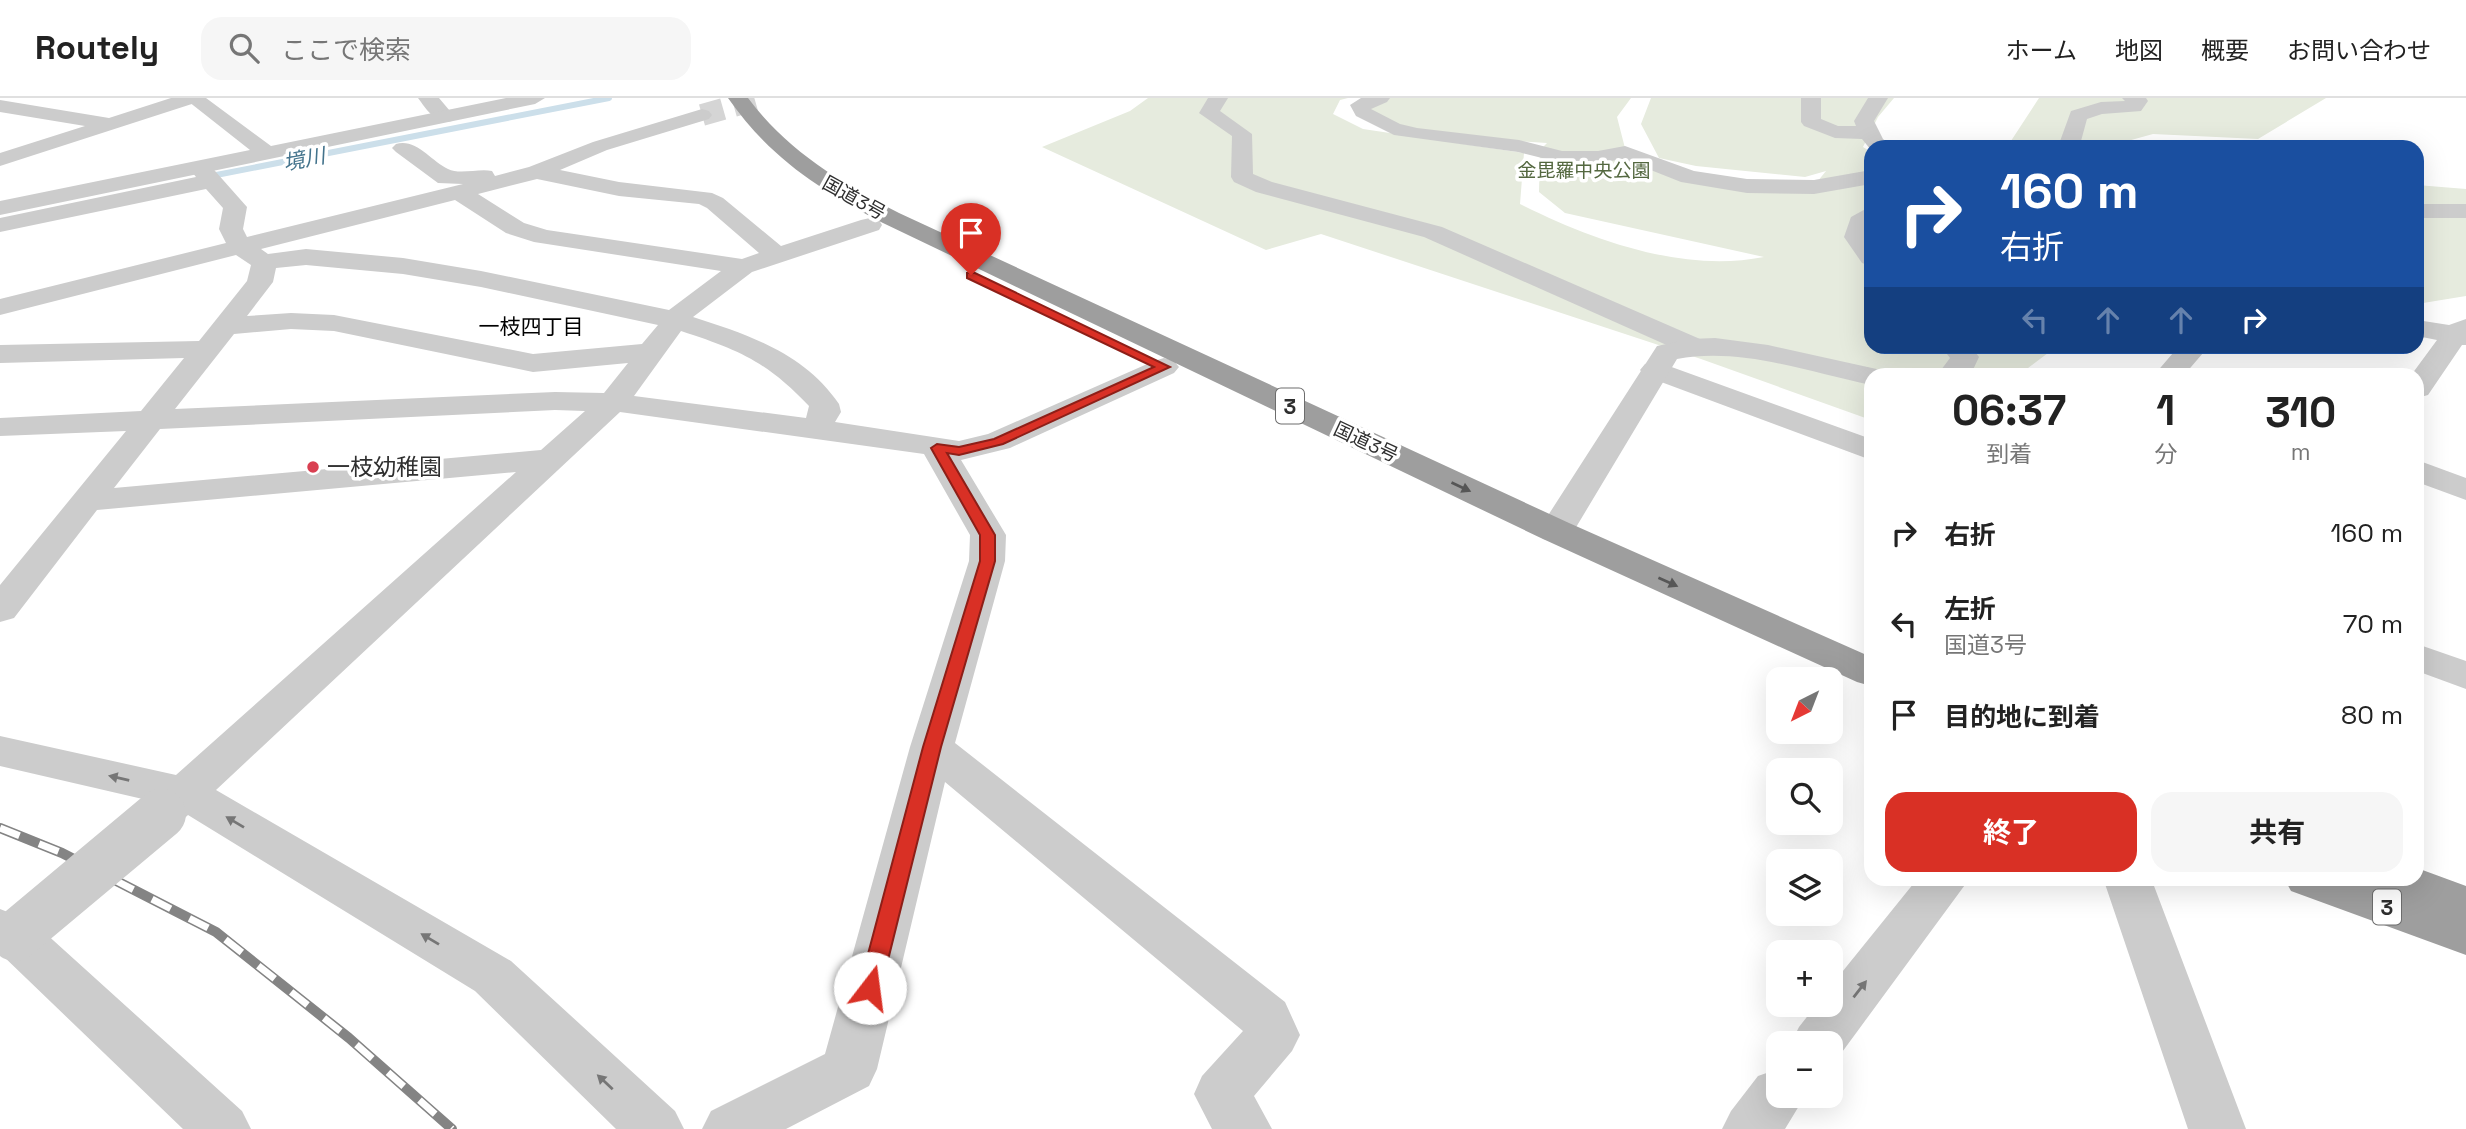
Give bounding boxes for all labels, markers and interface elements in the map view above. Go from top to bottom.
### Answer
search box [201,17,691,80]
text: Routely [35,27,159,69]
icon: search [225,29,263,67]
text: ここで検索 [281,33,411,67]
text: ホーム [2006,35,2077,66]
text: 地図 [2115,35,2163,66]
text: 概要 [2201,35,2249,66]
text: お問い合わせ [2287,35,2431,66]
water label: 境川 [281,141,329,176]
park label: 金毘羅中央公園 [1517,158,1651,183]
text: 160 m [2000,160,2138,222]
icon: right [1885,168,1976,259]
street label: 国道3号 [818,170,890,226]
pin [941,203,1001,275]
icon: arrive [952,214,990,252]
text: 右折 [2000,227,2064,267]
icon: left [2016,301,2054,339]
icon: ahead [2089,301,2127,339]
icon: ahead [2162,301,2200,339]
icon: right [2235,301,2273,339]
district label: 一枝四丁目 [479,313,584,340]
text: 06:37 [1952,384,2066,437]
text: 1 [2156,384,2175,437]
text: 310 [2265,386,2336,439]
road number: 3 [1276,388,1304,424]
street label: 国道3号 [1330,416,1402,468]
text: m [2291,437,2311,467]
text: 到着 [1986,439,2032,469]
text: 分 [2154,439,2177,469]
place label: 一枝幼稚園 [327,452,442,482]
marker: 一枝幼稚園 [305,459,321,475]
one-way arrow [1451,481,1471,492]
icon: right [1885,514,1923,552]
text: 160 m [2331,516,2403,550]
text: 右折 [1944,518,1996,552]
one-way arrow [1657,577,1678,588]
text: 左折 [1944,592,1996,626]
icon: left [1885,605,1923,643]
text: 70 m [2343,607,2403,641]
text: 国道3号 [1944,630,2027,660]
north arrow [1766,667,1843,744]
map controls [1766,667,1843,1108]
icon: arrive [1885,696,1923,734]
text: 80 m [2341,698,2403,732]
text: 目的地に到着 [1944,700,2100,734]
button: search [1766,758,1843,835]
one-way arrow [108,772,130,783]
button: 終了 [1885,792,2137,872]
button: 共有 [2151,792,2403,872]
one-way arrow [225,816,244,829]
button: layers [1766,849,1843,926]
road number: 3 [2373,890,2401,924]
one-way arrow [421,933,440,945]
button: + [1766,940,1843,1017]
position arrow [833,951,907,1025]
one-way arrow [1852,980,1866,998]
button: − [1766,1031,1843,1108]
one-way arrow [597,1075,614,1091]

